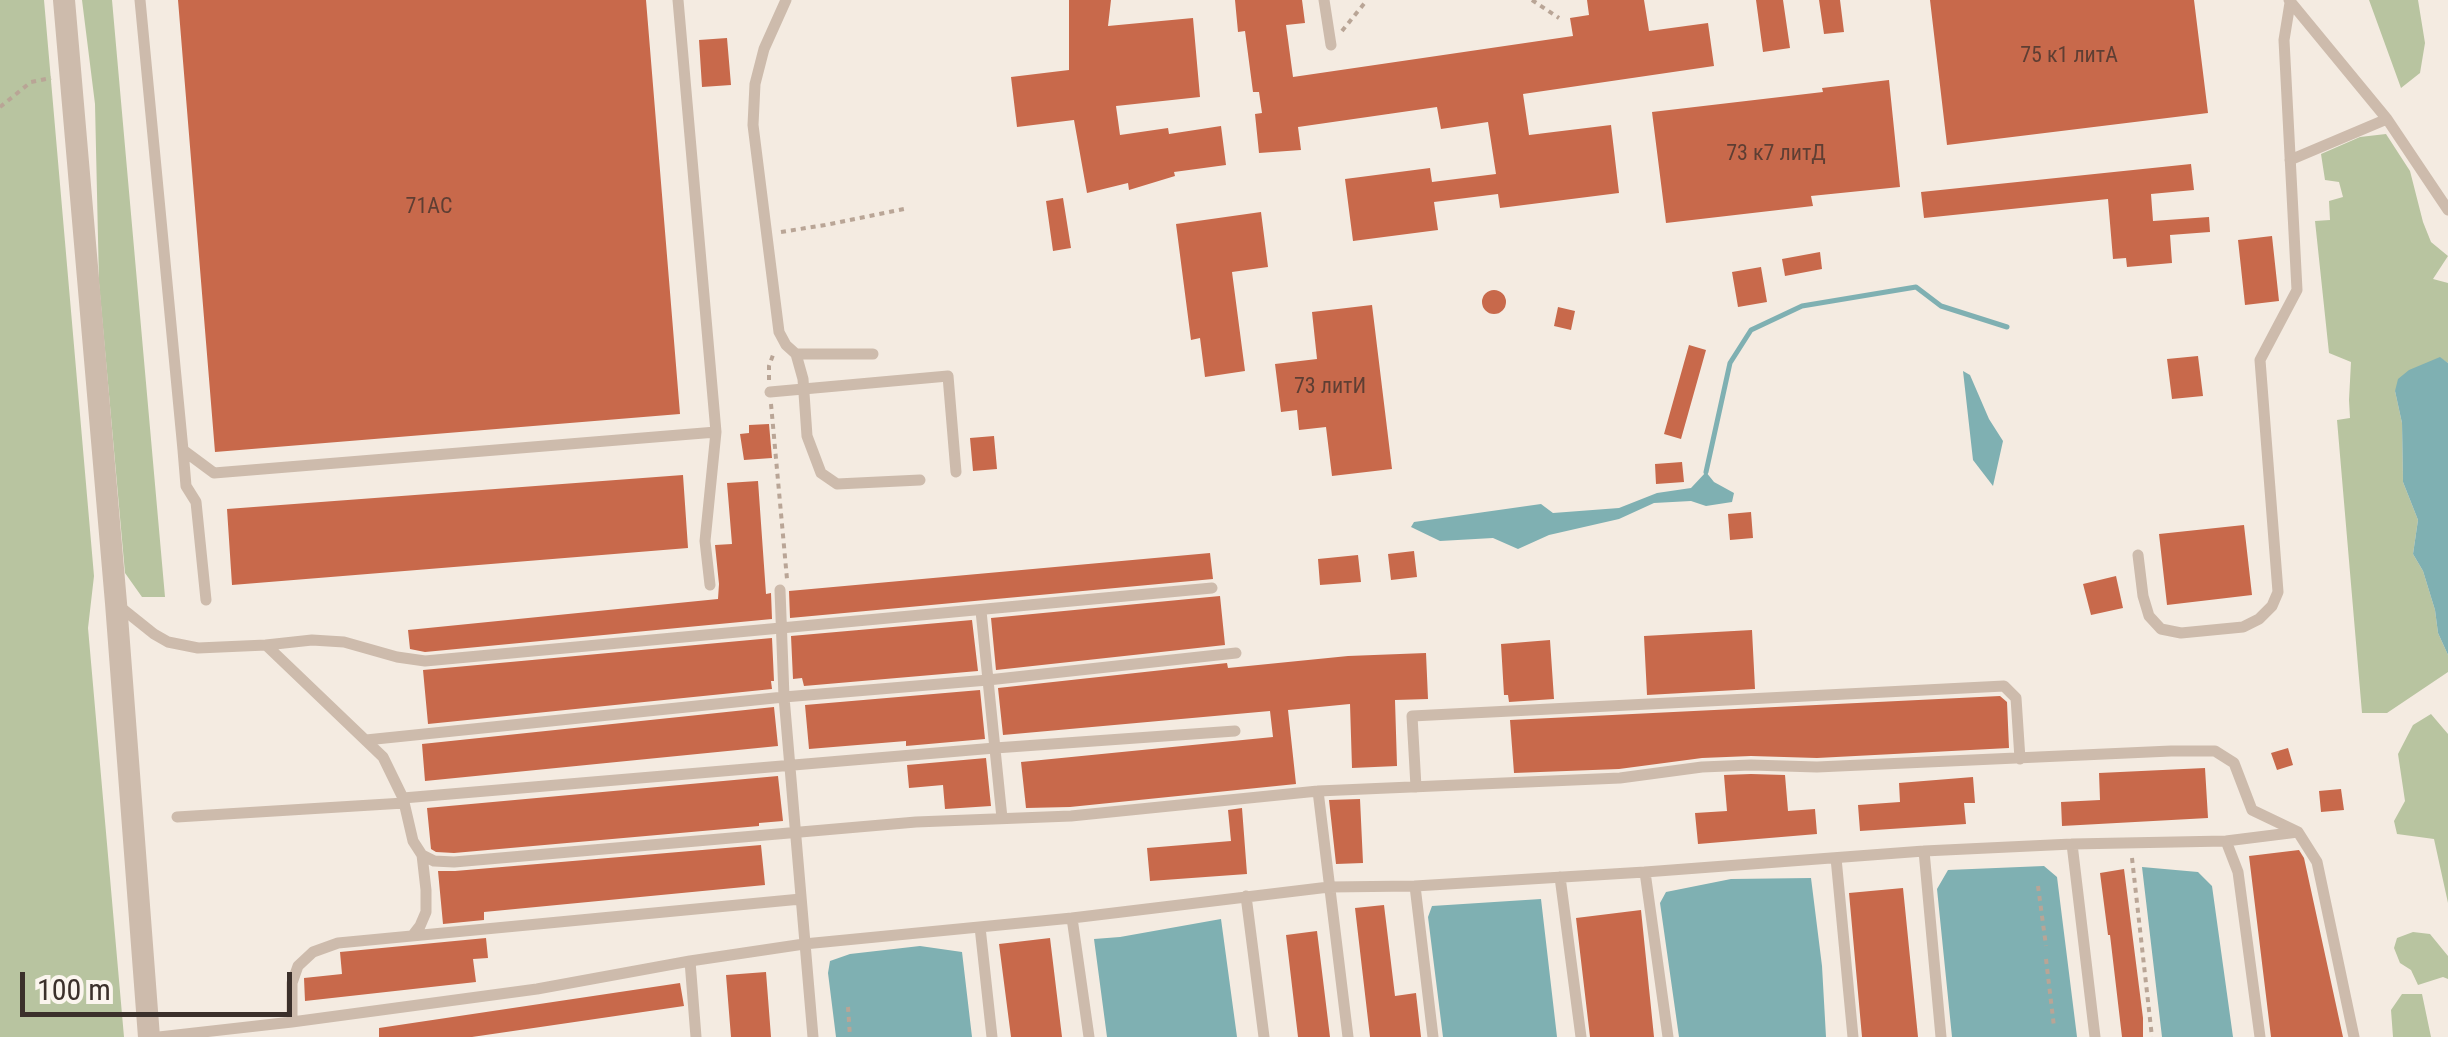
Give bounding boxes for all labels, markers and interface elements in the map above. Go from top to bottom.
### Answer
house number: 75 к1 литА [2020,43,2118,69]
house number: 73 к7 литД [1726,141,1826,167]
house number: 71АС [406,194,452,220]
house number: 73 литИ [1294,374,1366,400]
scale bar [25,952,298,1014]
text: 100 m [37,972,111,1007]

